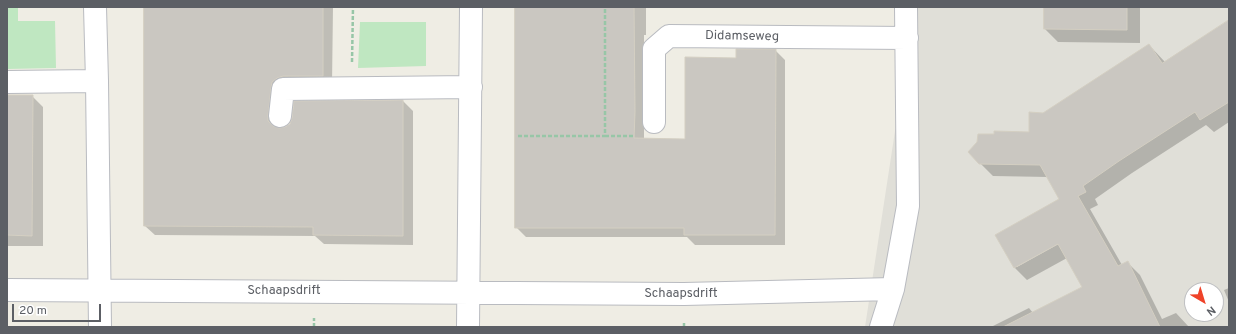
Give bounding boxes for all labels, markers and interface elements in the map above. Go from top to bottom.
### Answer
street label: Didamseweg [705,29,779,45]
north arrow [1184,282,1224,322]
street label: Schaapsdrift [247,283,321,299]
street label: Schaapsdrift [644,286,718,302]
scale bar [14,296,103,322]
text: 20 m [19,303,47,319]
text: N [1203,303,1218,319]

